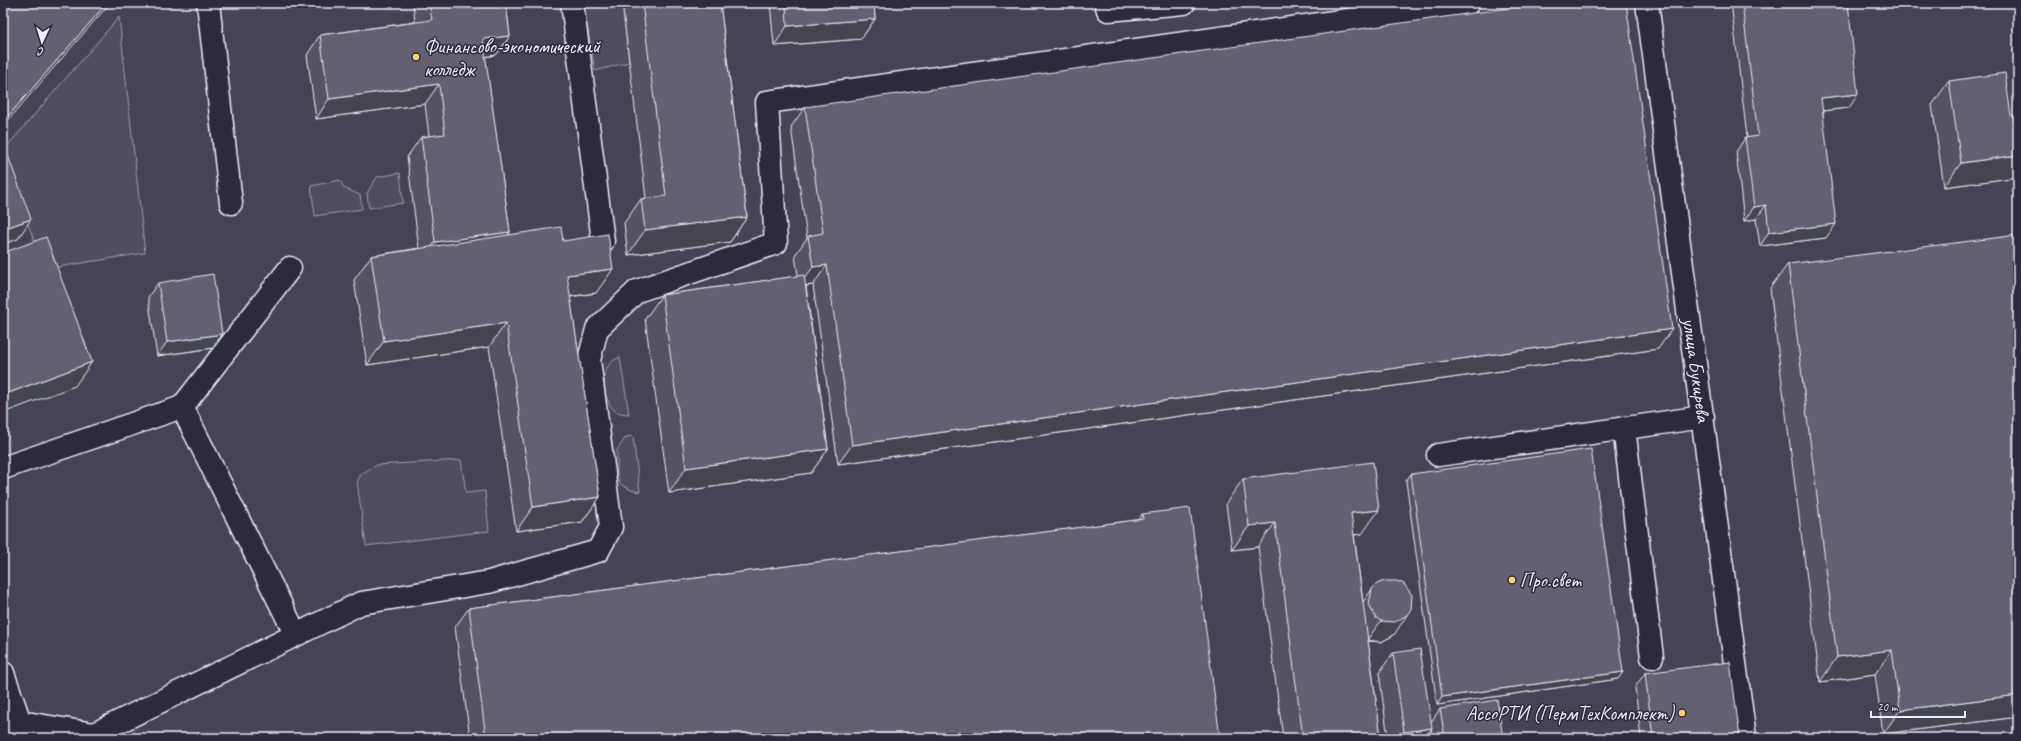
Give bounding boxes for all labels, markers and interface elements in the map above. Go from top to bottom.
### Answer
north arrow [22,22,62,62]
place label: Финансово-экономический колледж [424,34,602,82]
text: С [37,45,44,59]
marker: Финансово-экономический колледж [411,52,421,62]
street label: улица Букирева [1677,315,1716,425]
place label: Про.свет [1520,568,1582,593]
marker: Про.свет [1507,575,1517,585]
scale bar [1871,693,1965,719]
text: 20 m [1877,699,1899,715]
place label: АссоРТИ (ПермТехКомплект) [1466,701,1675,726]
marker: АссоРТИ (ПермТехКомплект) [1677,708,1687,718]

